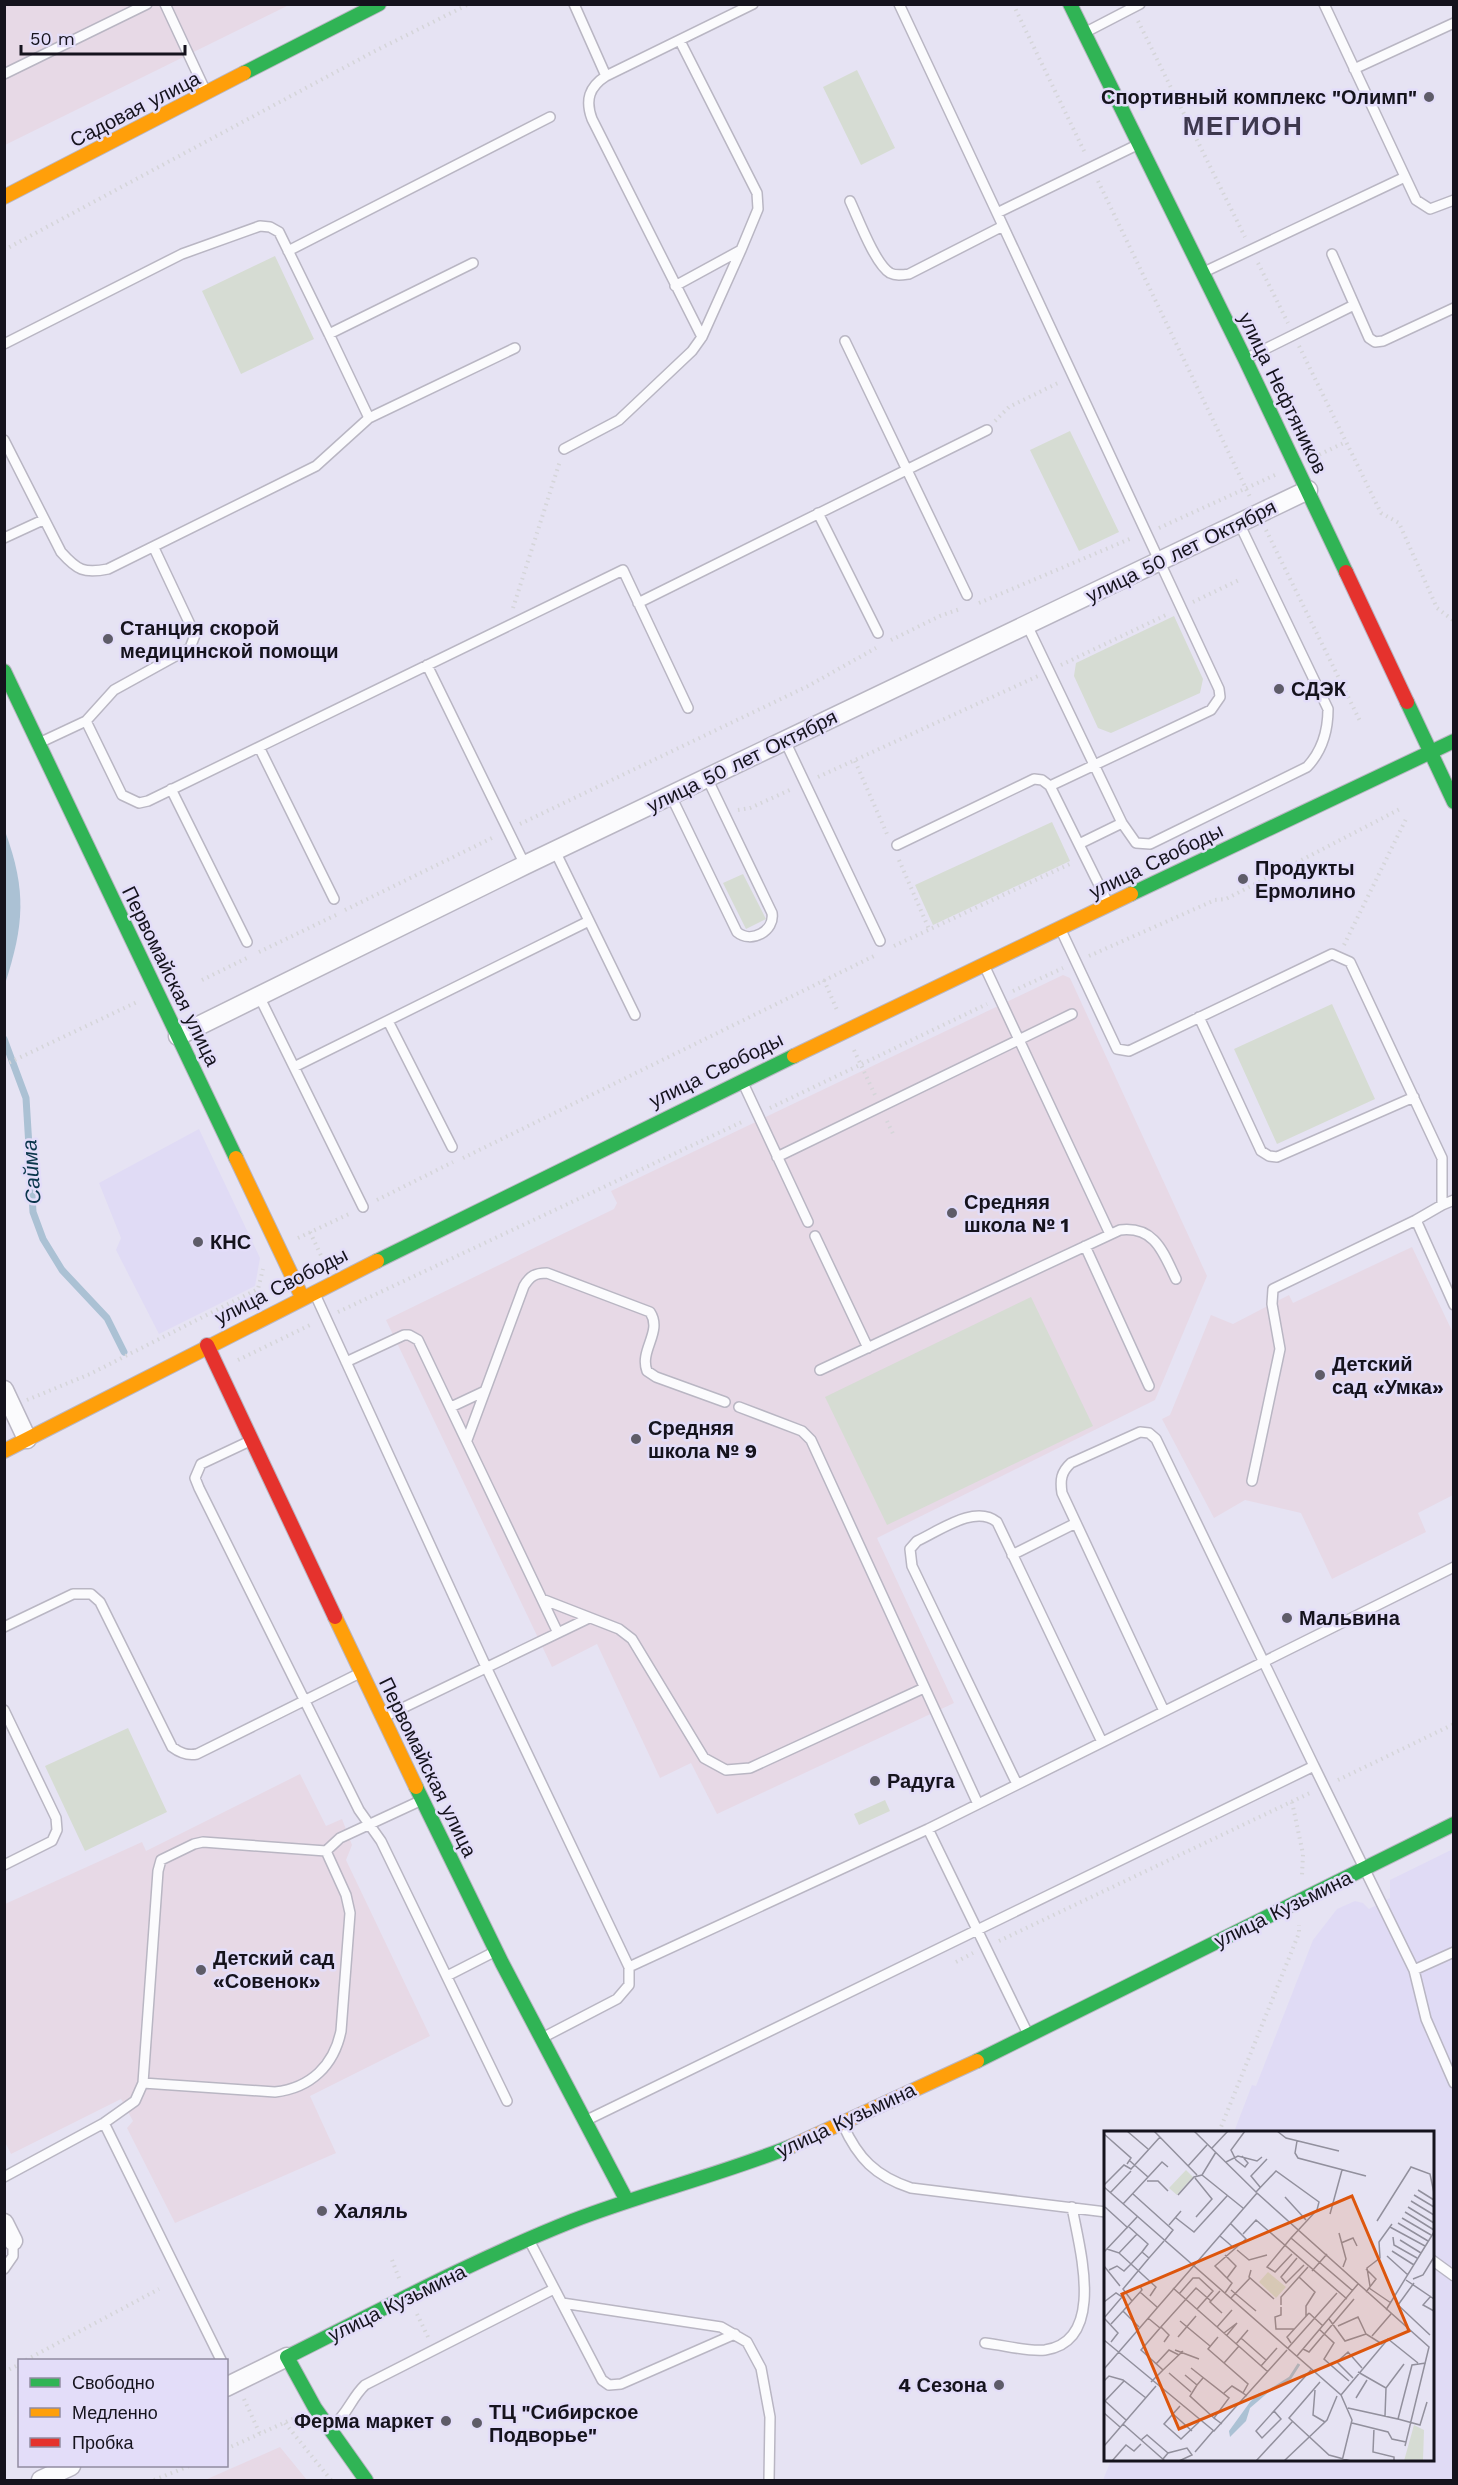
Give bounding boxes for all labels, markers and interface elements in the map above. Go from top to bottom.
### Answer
scale bar [21,18,184,56]
text: 50 m [30,28,75,49]
street label: Садовая улица [66,66,205,152]
place label: Спортивный комплекс "Олимп" [1101,85,1417,109]
marker: Спортивный комплекс "Олимп" [1422,90,1436,104]
district label: МЕГИОН [1183,111,1303,141]
street label: улица Нефтяников [1234,309,1332,477]
street label: улица 50 лет Октября [1082,495,1280,607]
place label: Станция скорой медицинской помощи [120,616,339,663]
marker: Станция скорой медицинской помощи [101,632,115,646]
place label: СДЭК [1291,677,1347,701]
marker: СДЭК [1272,682,1286,696]
street label: улица 50 лет Октября [643,705,841,817]
street label: улица Свободы [1085,818,1227,904]
place label: Продукты Ермолино [1255,856,1356,903]
marker: Продукты Ермолино [1236,872,1250,886]
street label: Первомайская улица [117,882,225,1071]
street label: улица Свободы [645,1027,787,1113]
water label: Сайма [16,1139,46,1205]
place label: Средняя школа № 1 [964,1190,1069,1237]
marker: Средняя школа № 1 [945,1206,959,1220]
place label: КНС [210,1230,251,1254]
marker: КНС [191,1235,205,1249]
street label: улица Свободы [211,1242,351,1330]
place label: Детский сад «Умка» [1332,1352,1444,1399]
marker: Детский сад «Умка» [1313,1368,1327,1382]
place label: Средняя школа № 9 [648,1416,757,1463]
marker: Средняя школа № 9 [629,1432,643,1446]
place label: Мальвина [1299,1606,1401,1630]
marker: Мальвина [1280,1611,1294,1625]
street label: Первомайская улица [374,1673,482,1862]
place label: Радуга [887,1769,956,1793]
marker: Радуга [868,1774,882,1788]
street label: улица Кузьмина [1210,1865,1357,1953]
place label: Детский сад «Совенок» [213,1946,335,1993]
marker: Детский сад «Совенок» [194,1963,208,1977]
street label: улица Кузьмина [773,2077,920,2163]
inset map [1104,2131,1434,2461]
place label: Халяль [334,2199,408,2223]
marker: Халяль [315,2204,329,2218]
street label: улица Кузьмина [324,2259,471,2347]
legend [18,2359,228,2467]
text: Свободно [72,2372,155,2393]
place label: 4 Сезона [898,2373,988,2397]
marker: 4 Сезона [992,2378,1006,2392]
place label: ТЦ "Сибирское Подворье" [489,2400,638,2447]
text: Медленно [72,2402,158,2423]
place label: Ферма маркет [294,2409,434,2433]
marker: Ферма маркет [439,2414,453,2428]
marker: ТЦ "Сибирское Подворье" [470,2416,484,2430]
text: Пробка [72,2432,135,2453]

